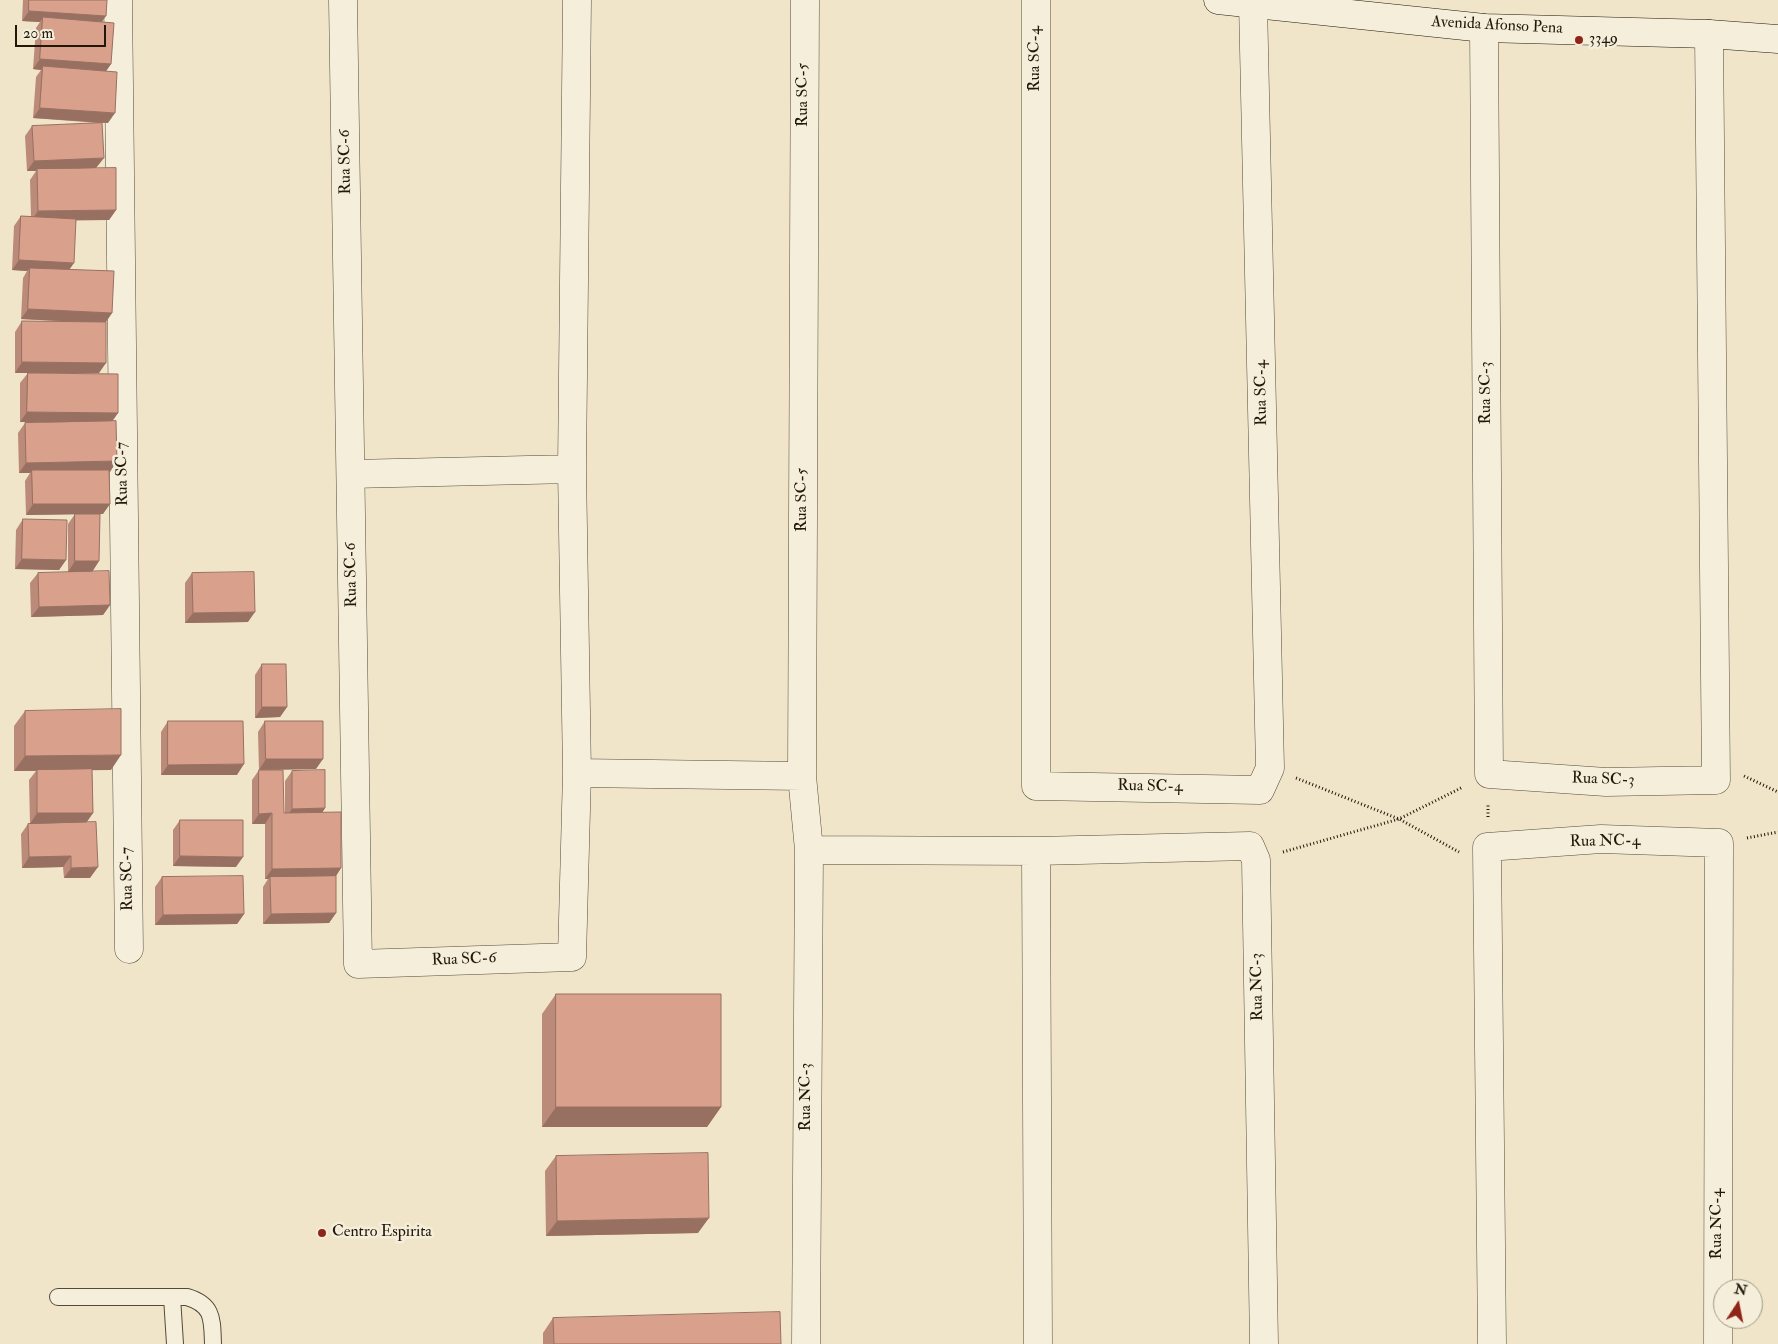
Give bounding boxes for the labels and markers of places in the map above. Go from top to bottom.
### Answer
place label: 3349 [1589,30,1618,50]
marker: 3349 [1573,34,1585,46]
place label: Centro Espirita [332,1223,432,1243]
marker: Centro Espirita [316,1227,328,1239]

